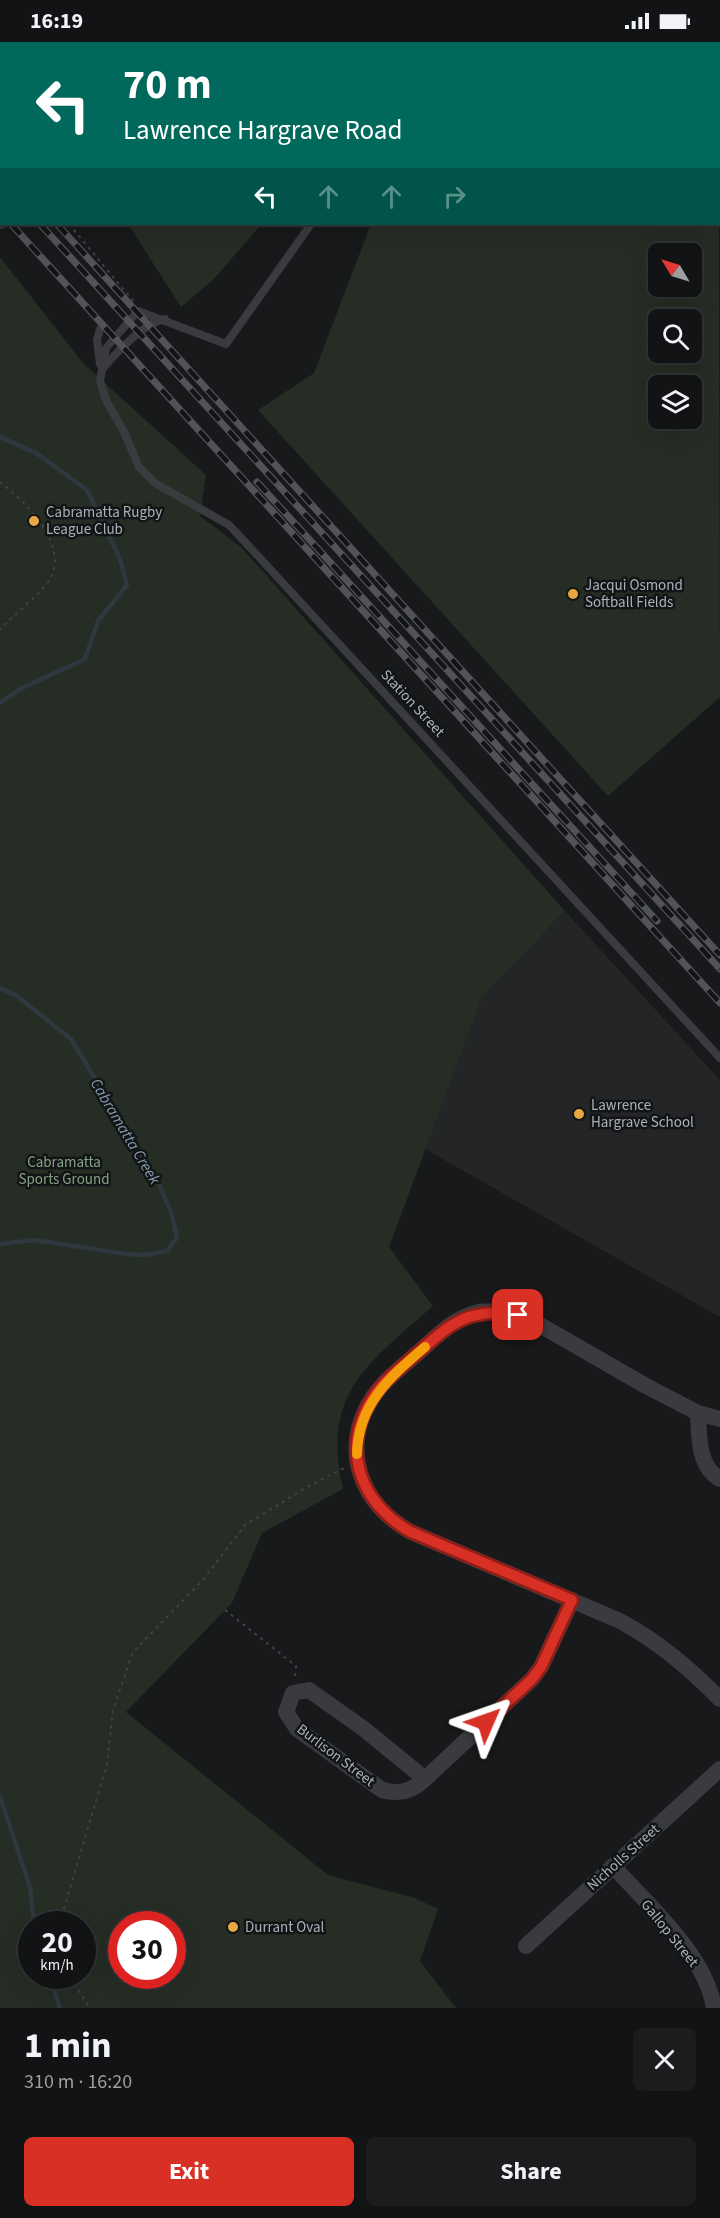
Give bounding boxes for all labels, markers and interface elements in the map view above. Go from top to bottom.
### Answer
text: 16:19 [30,5,83,37]
text: 70 m [123,55,212,115]
icon: left [24,66,102,144]
text: Lawrence Hargrave Road [123,111,402,150]
icon: left [249,180,282,213]
icon: ahead [312,180,345,213]
icon: ahead [375,180,408,213]
icon: right [438,180,471,213]
north arrow [648,243,702,297]
map controls [648,243,702,429]
button: search [648,309,702,363]
button: layers [648,375,702,429]
place label: Cabramatta Rugby League Club [46,502,162,540]
marker: Cabramatta Rugby League Club [27,514,41,528]
place label: Jacqui Osmond Softball Fields [585,575,683,613]
marker: Jacqui Osmond Softball Fields [566,587,580,601]
street label: Station Street [376,665,449,742]
water label: Cabramatta Creek [85,1074,166,1189]
place label: Lawrence Hargrave School [591,1095,694,1133]
marker: Lawrence Hargrave School [572,1107,586,1121]
park label: Cabramatta Sports Ground [18,1152,110,1190]
pin [492,1289,543,1340]
icon: arrive [501,1298,534,1331]
position arrow [454,1690,518,1754]
street label: Burlison Street [292,1719,379,1792]
street label: Nicholls Street [582,1819,664,1896]
street label: Gallop Street [636,1895,703,1972]
speed limit sign: 30 [108,1911,186,1989]
place label: Durrant Oval [245,1917,325,1938]
marker: Durrant Oval [226,1920,240,1934]
text: 20 [41,1921,73,1964]
text: km/h [40,1955,74,1976]
text: 1 min [24,2020,112,2071]
button: close [633,2028,696,2091]
text: 310 m · 16:20 [24,2068,132,2096]
button: Exit [24,2137,354,2206]
button: Share [366,2137,696,2206]

